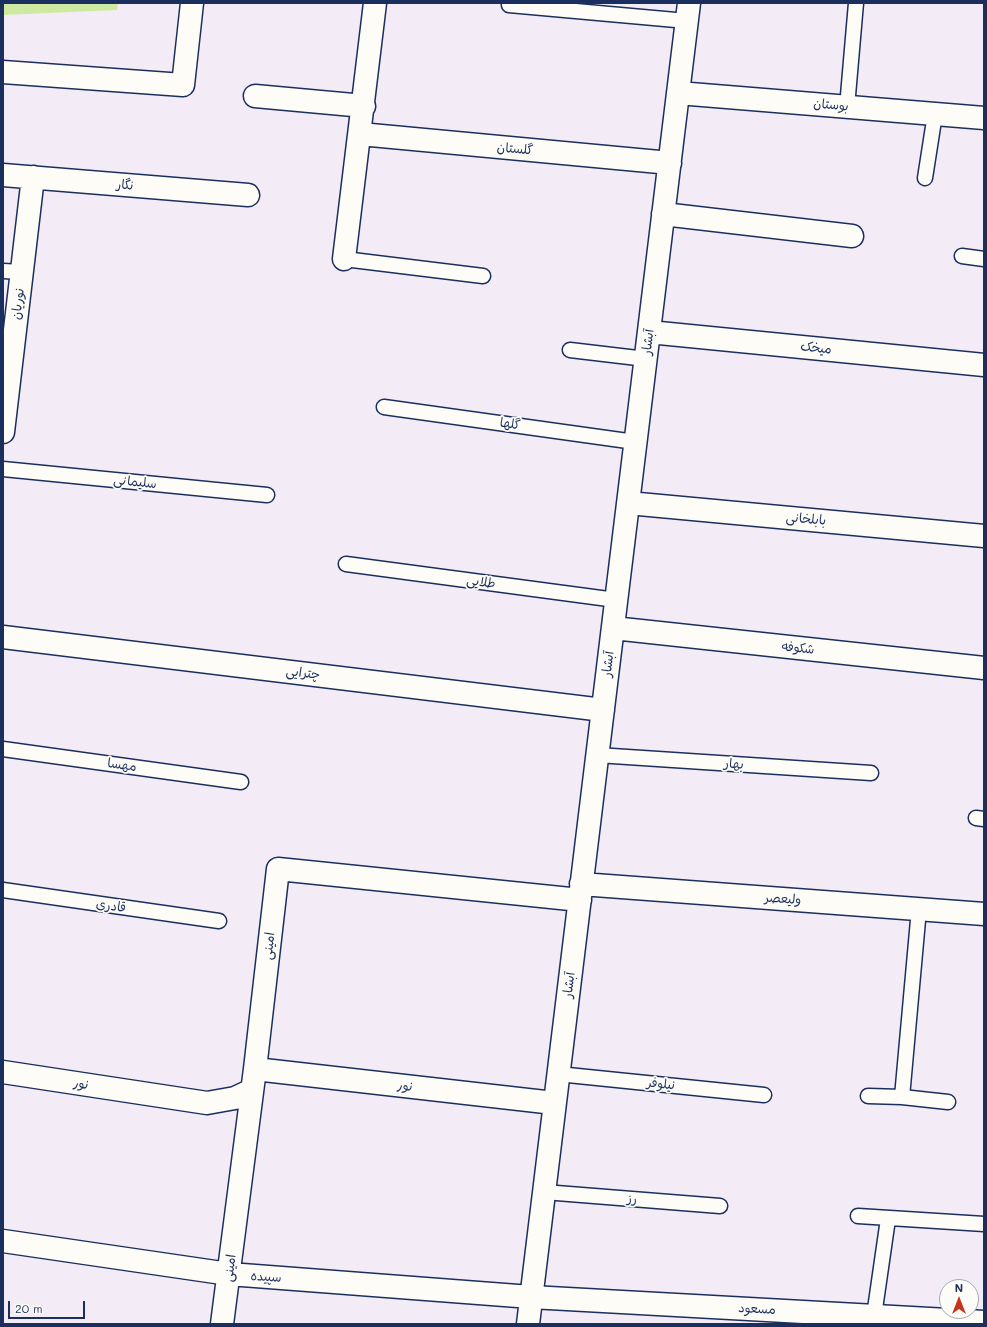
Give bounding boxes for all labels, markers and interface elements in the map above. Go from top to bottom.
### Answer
street label: بوستان [813,96,849,114]
street label: گلستان [496,140,534,158]
street label: نگار [116,176,134,194]
street label: نوریان [8,287,28,321]
street label: آبشار [639,328,657,356]
street label: میخک [800,339,832,357]
street label: گلها [499,415,521,433]
street label: سلیمانی [112,472,158,492]
street label: بابلخانی [785,509,827,529]
street label: طلایی [465,572,497,592]
street label: شکوفه [781,639,815,657]
street label: آبشار [599,650,617,678]
street label: چترایی [285,663,321,683]
street label: مهسا [106,755,138,775]
street label: بهار [724,756,744,772]
street label: ولیعصر [764,890,802,908]
street label: قادری [95,896,127,916]
street label: امینی [260,931,278,961]
street label: آبشار [560,971,578,999]
street label: نور [72,1075,90,1093]
street label: نیلوفر [646,1075,676,1093]
street label: نور [397,1077,413,1095]
street label: رز [626,1191,638,1207]
street label: امینی [221,1253,239,1283]
street label: سپیده [250,1268,282,1286]
north arrow [939,1279,979,1319]
text: N [955,1280,963,1295]
scale bar [10,1293,87,1319]
text: 20 m [15,1300,43,1316]
street label: مسعود [738,1300,776,1318]

